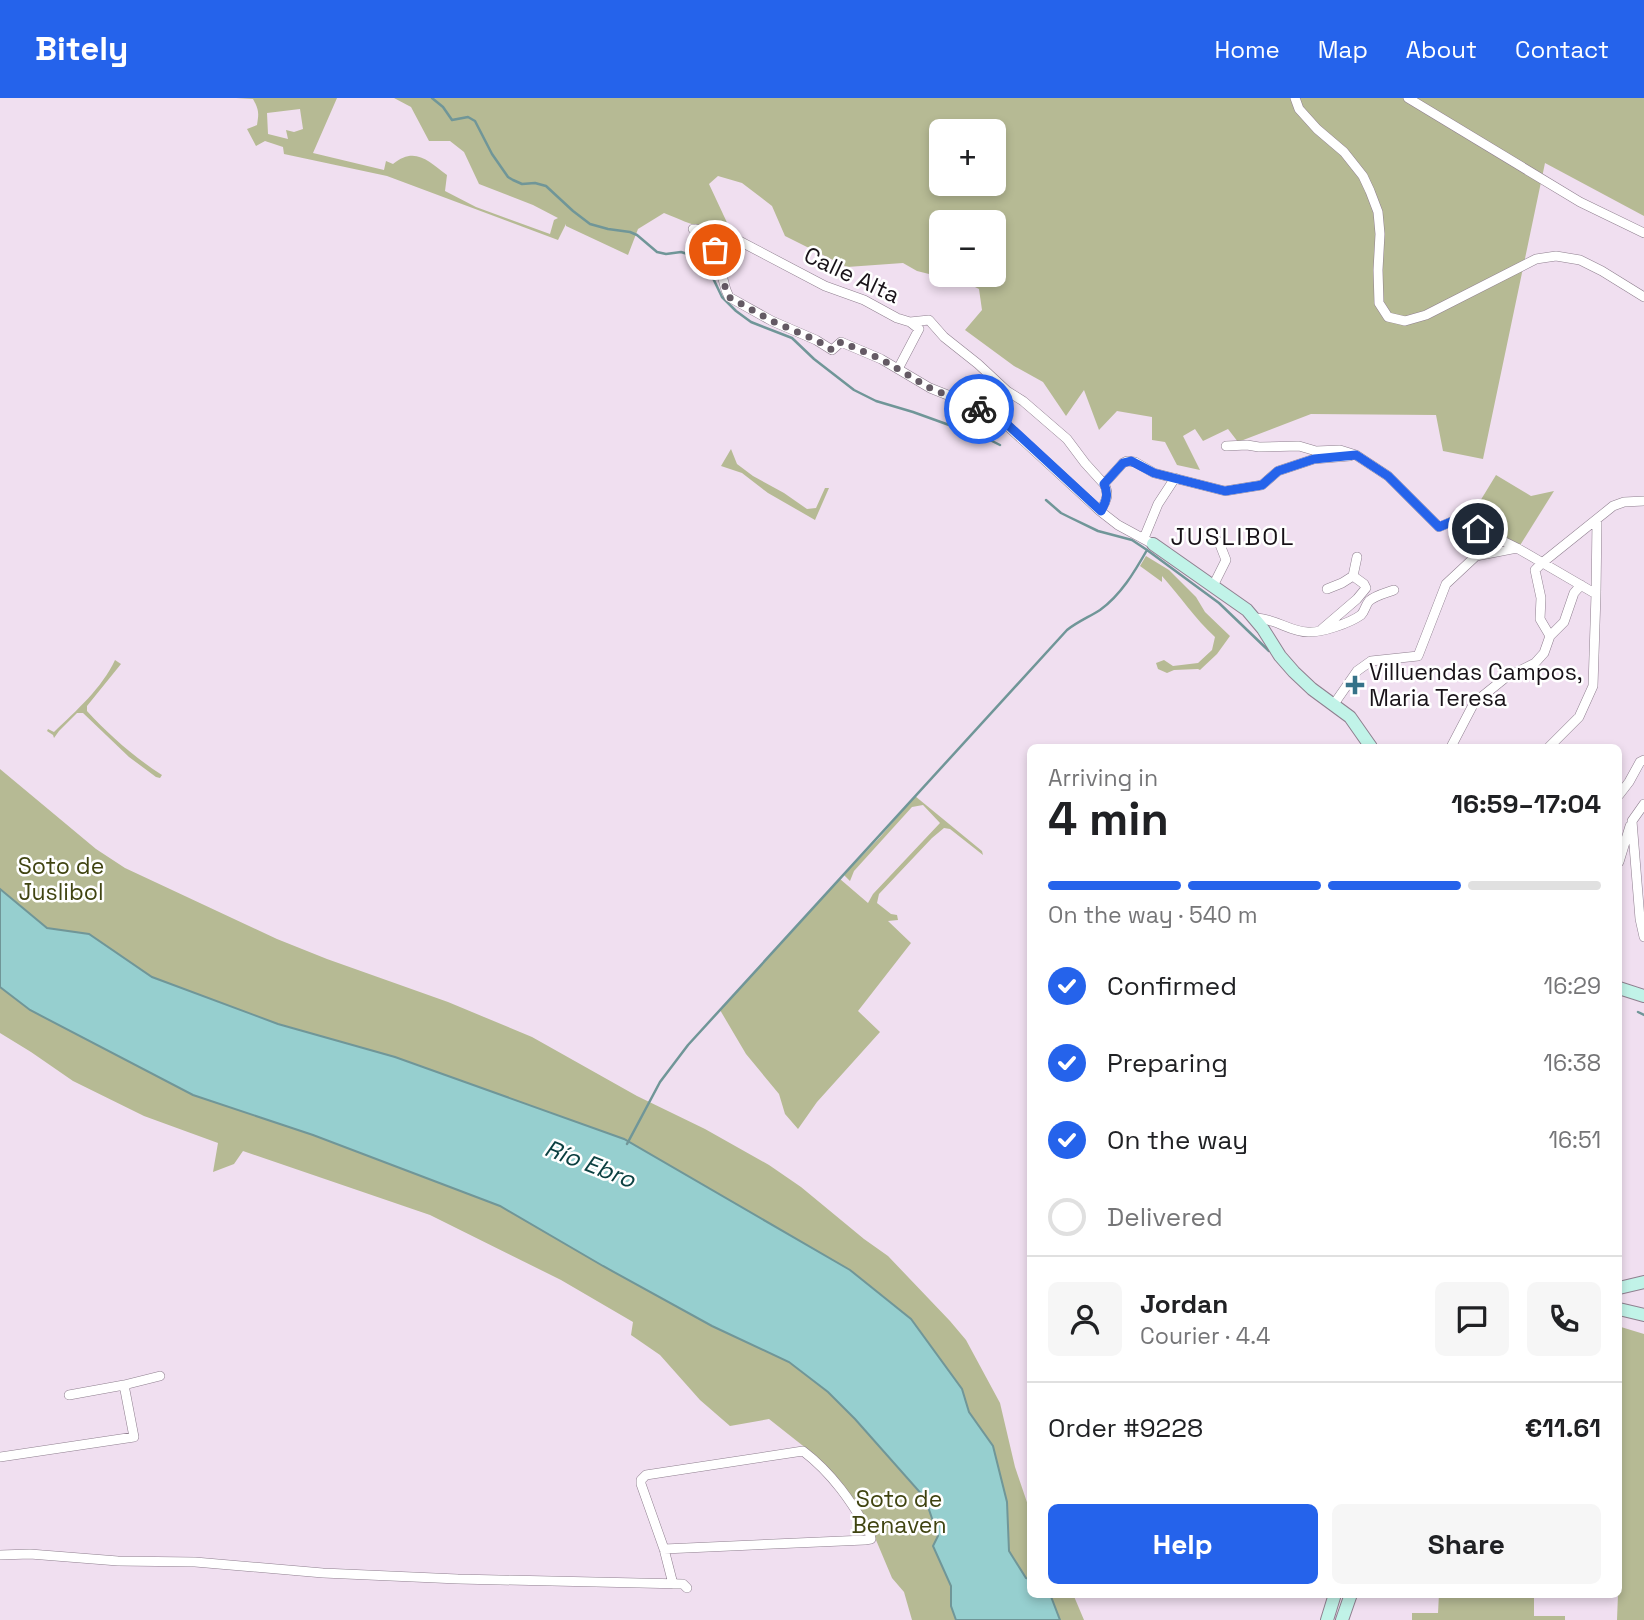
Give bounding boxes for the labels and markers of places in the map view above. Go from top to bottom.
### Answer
pin [685,220,745,280]
pin [1448,499,1508,559]
place label: Villuendas Campos, Maria Teresa [1369,657,1583,713]
marker: Villuendas Campos, Maria Teresa [1347,677,1363,693]

